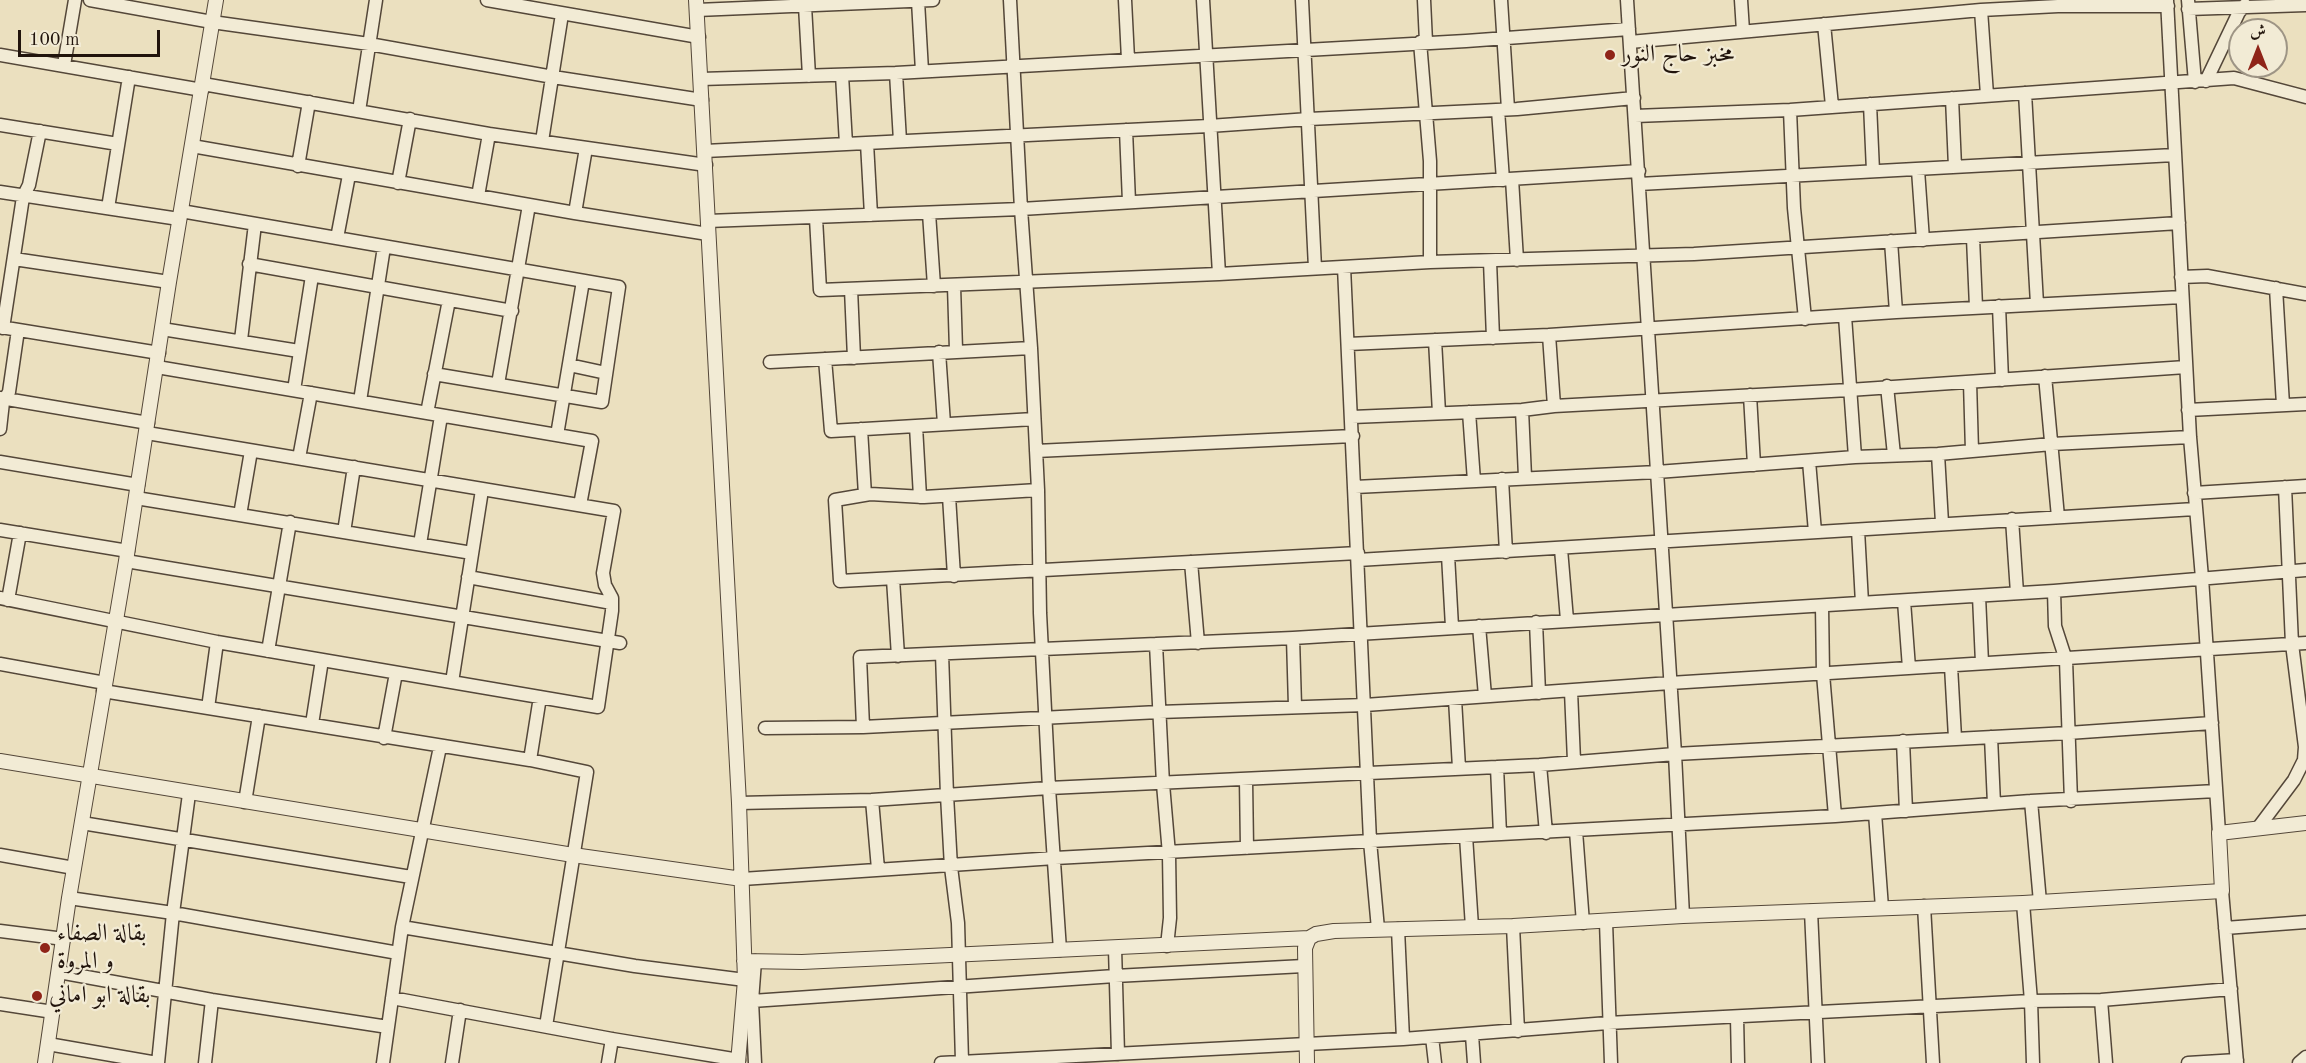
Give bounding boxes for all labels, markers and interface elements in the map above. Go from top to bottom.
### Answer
scale bar [21,18,164,56]
north arrow [2228,18,2288,78]
text: ش [2250,24,2266,40]
text: 100 m [29,31,80,49]
place label: مخبز حاج النور [1622,41,1734,69]
marker: مخبز حاج النور [1603,48,1617,62]
place label: بقالة الصفاء و المروة [57,920,146,976]
marker: بقالة الصفاء و المروة [38,941,52,955]
place label: بقالة ابو اماني [49,982,150,1010]
marker: بقالة ابو اماني [30,989,44,1003]

